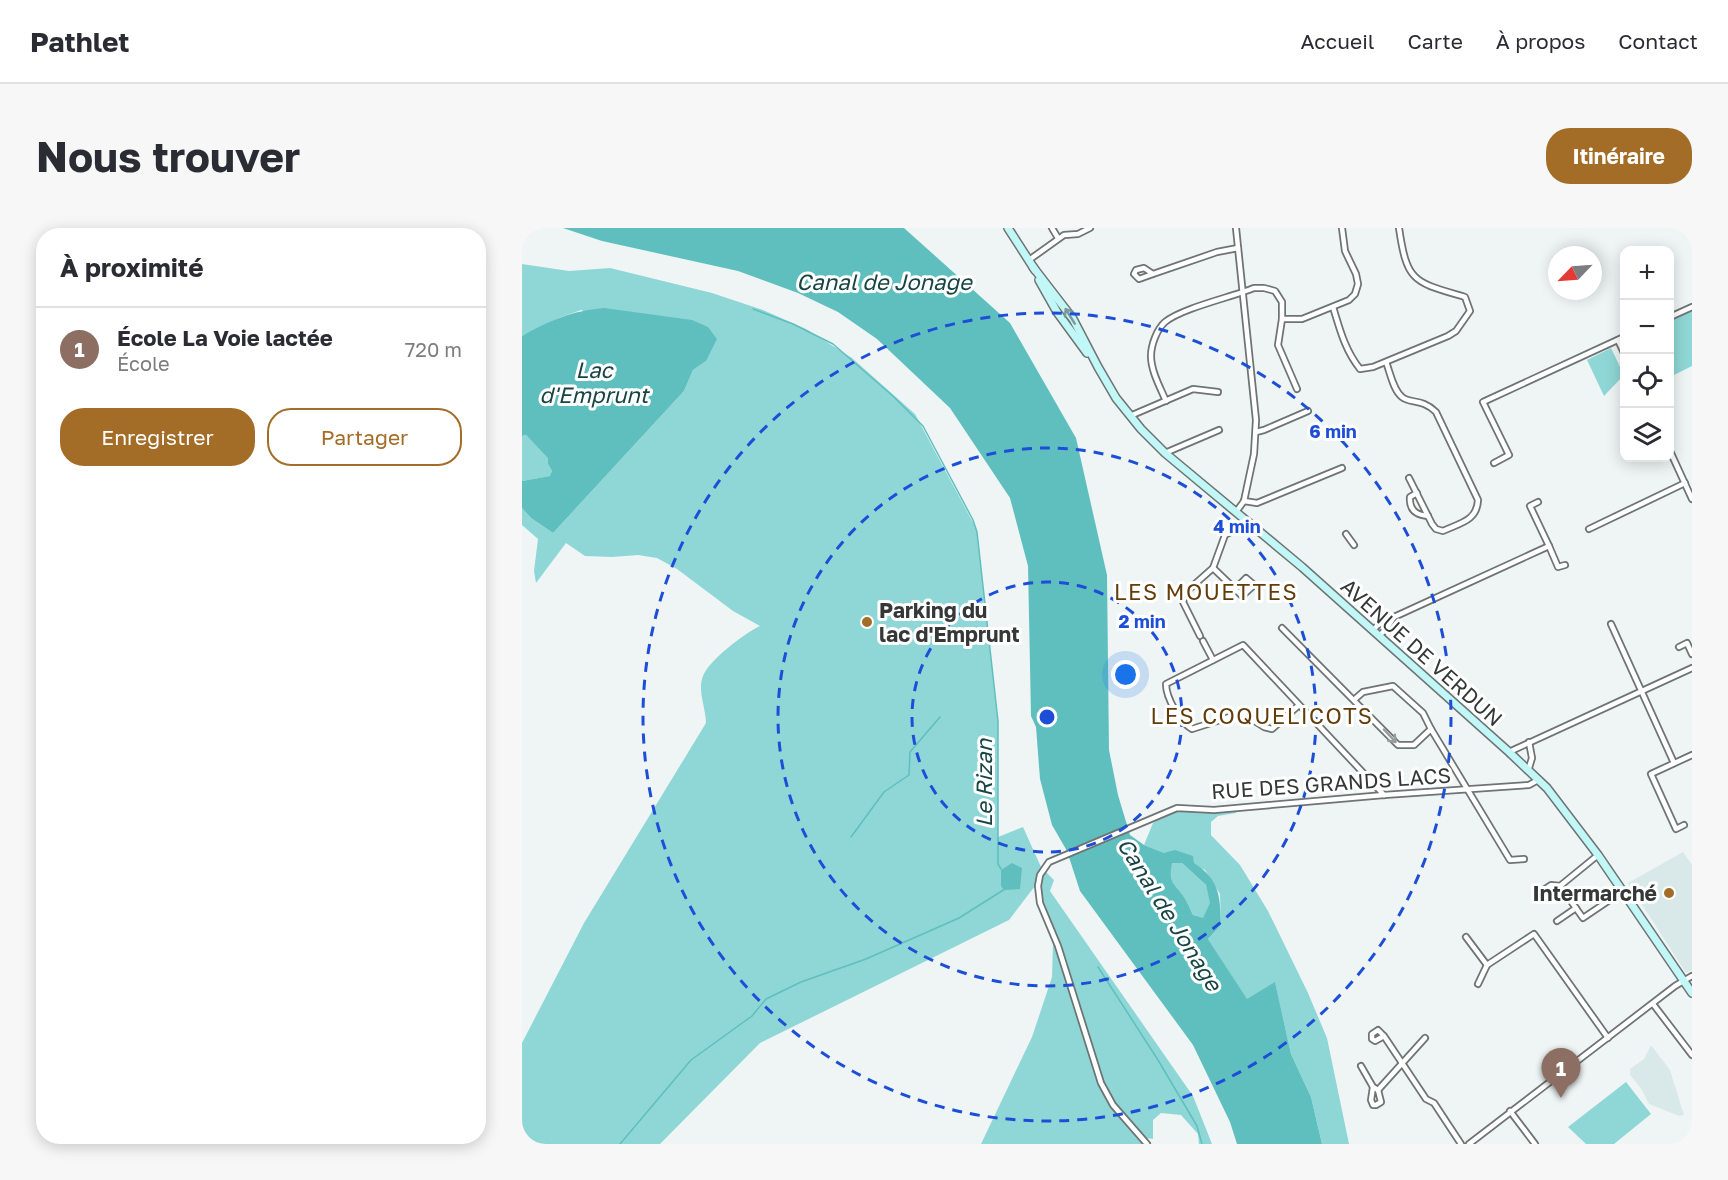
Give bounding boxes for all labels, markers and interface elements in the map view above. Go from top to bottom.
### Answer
text: Pathlet [30,25,130,58]
text: Accueil [1301,28,1374,54]
text: Carte [1407,28,1463,54]
text: À propos [1496,28,1585,54]
text: Contact [1618,28,1698,54]
button: Itinéraire [1546,128,1692,184]
text: Nous trouver [36,131,300,181]
north arrow [1548,246,1602,300]
map controls [1620,246,1674,462]
button: + [1620,246,1674,300]
text: À proximité [60,252,204,283]
water label: Canal de Jonage [796,268,974,295]
button: − [1620,300,1674,354]
one-way arrow [1064,307,1077,324]
text: École La Voie lactée [117,324,333,351]
text: 1 [74,337,85,361]
text: 720 m [405,337,462,361]
text: École [117,351,170,375]
button: locate [1620,354,1674,408]
water label: Lac d'Emprunt [540,356,651,408]
button: Enregistrer [60,408,255,466]
button: Partager [267,408,462,466]
button: layers [1620,408,1674,462]
text: 6 min [1309,420,1357,442]
text: 4 min [1213,515,1261,537]
street label: AVENUE DE VERDUN [1336,573,1508,731]
district label: LES MOUETTES [1114,578,1298,605]
place label: Parking du lac d'Emprunt [879,597,1020,647]
text: 2 min [1118,610,1166,632]
marker: Parking du lac d'Emprunt [860,615,874,629]
your location [1111,660,1140,689]
district label: LES COQUELICOTS [1151,702,1373,729]
centre of rings [1037,707,1057,727]
one-way arrow [1383,729,1397,744]
water label: Le Rizan [970,737,997,827]
street label: RUE DES GRANDS LACS [1210,762,1452,804]
water label: Canal de Jonage [1112,832,1229,997]
place label: Intermarché [1533,880,1657,906]
marker: Intermarché [1662,886,1676,900]
pin: 1 [1542,1048,1580,1098]

